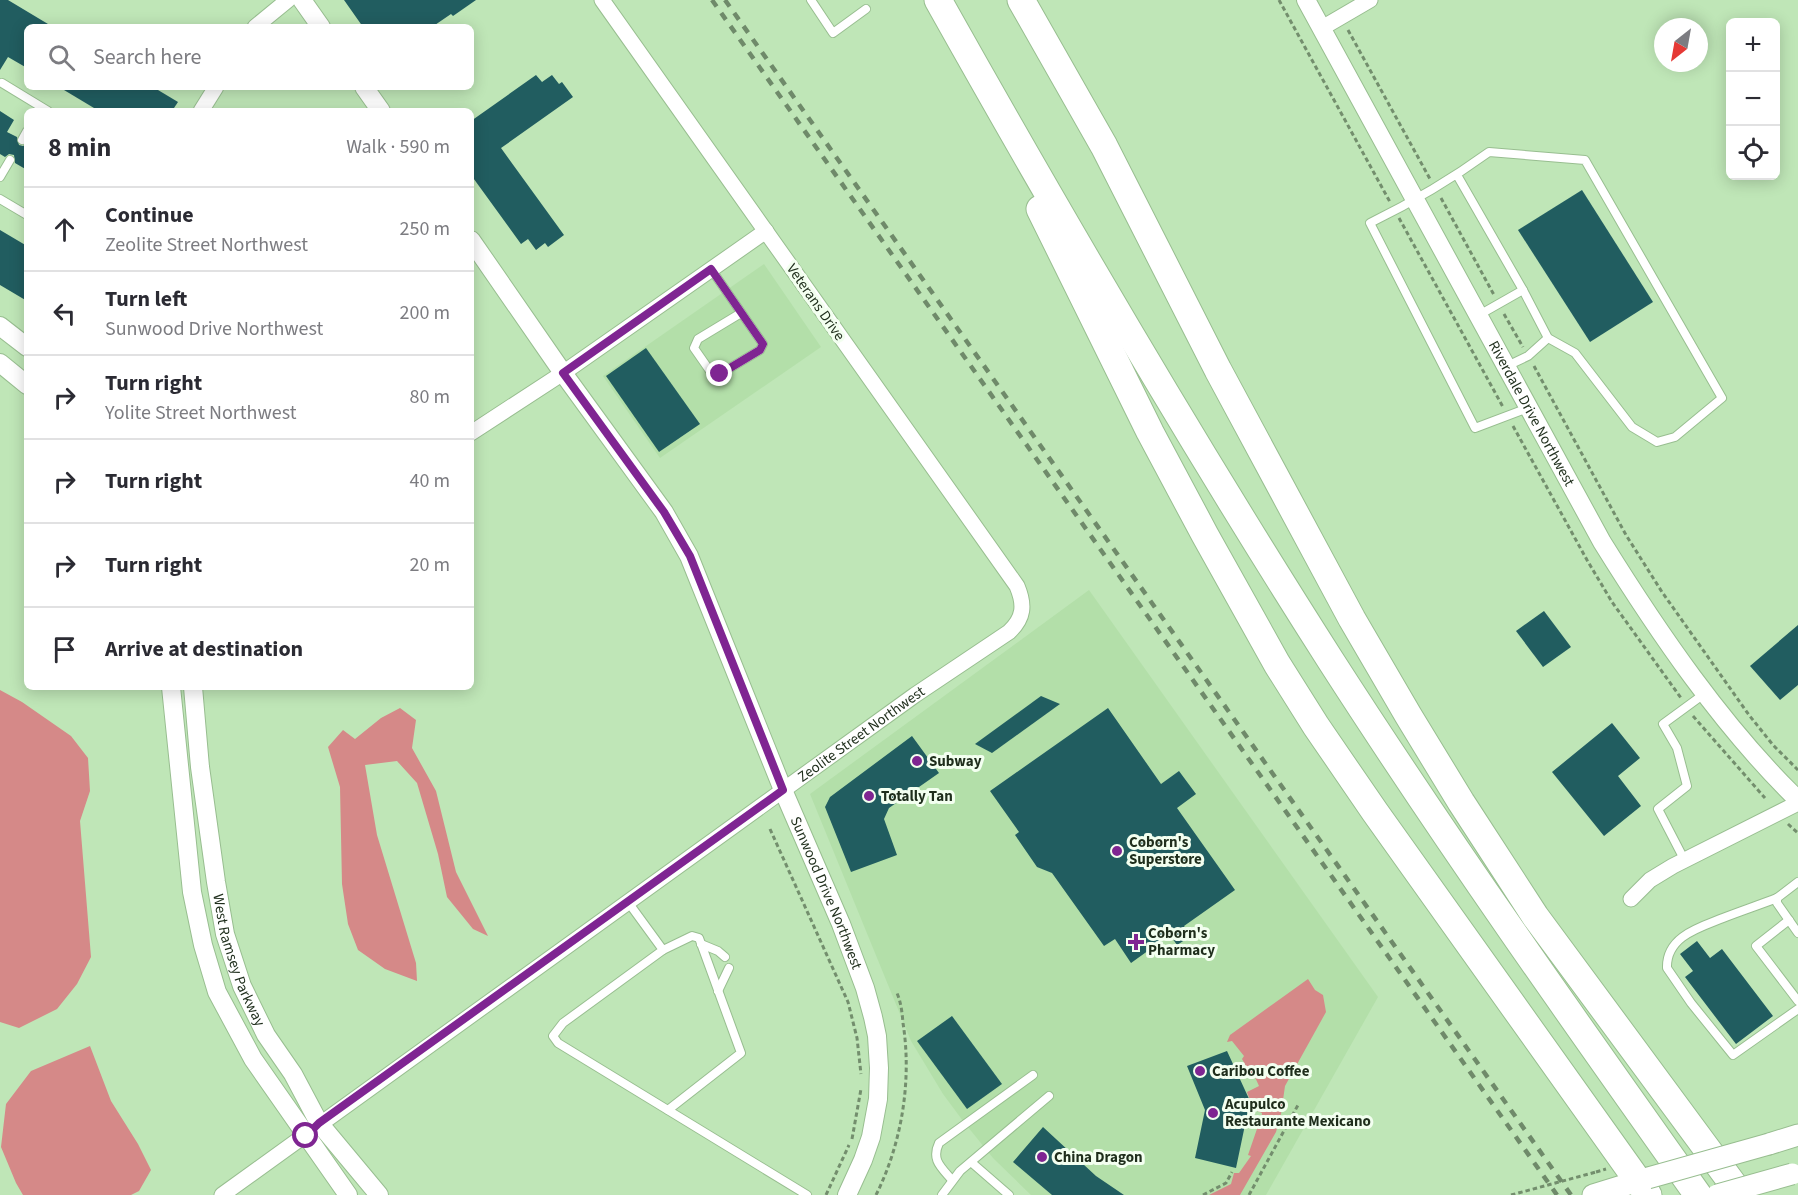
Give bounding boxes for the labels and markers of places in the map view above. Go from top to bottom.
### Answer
place label: Subway [929,751,982,772]
marker: Subway [910,754,924,768]
place label: Totally Tan [881,786,953,807]
marker: Totally Tan [862,789,876,803]
place label: Coborn's Superstore [1129,832,1202,870]
marker: Coborn's Superstore [1110,844,1124,858]
place label: Coborn's Pharmacy [1148,923,1215,961]
marker: Coborn's Pharmacy [1129,935,1143,949]
place label: Caribou Coffee [1212,1061,1310,1082]
marker: Caribou Coffee [1193,1064,1207,1078]
place label: Acupulco Restaurante Mexicano [1224,1094,1371,1132]
marker: Acupulco Restaurante Mexicano [1206,1106,1220,1120]
place label: China Dragon [1054,1147,1143,1168]
marker: China Dragon [1035,1150,1049,1164]

